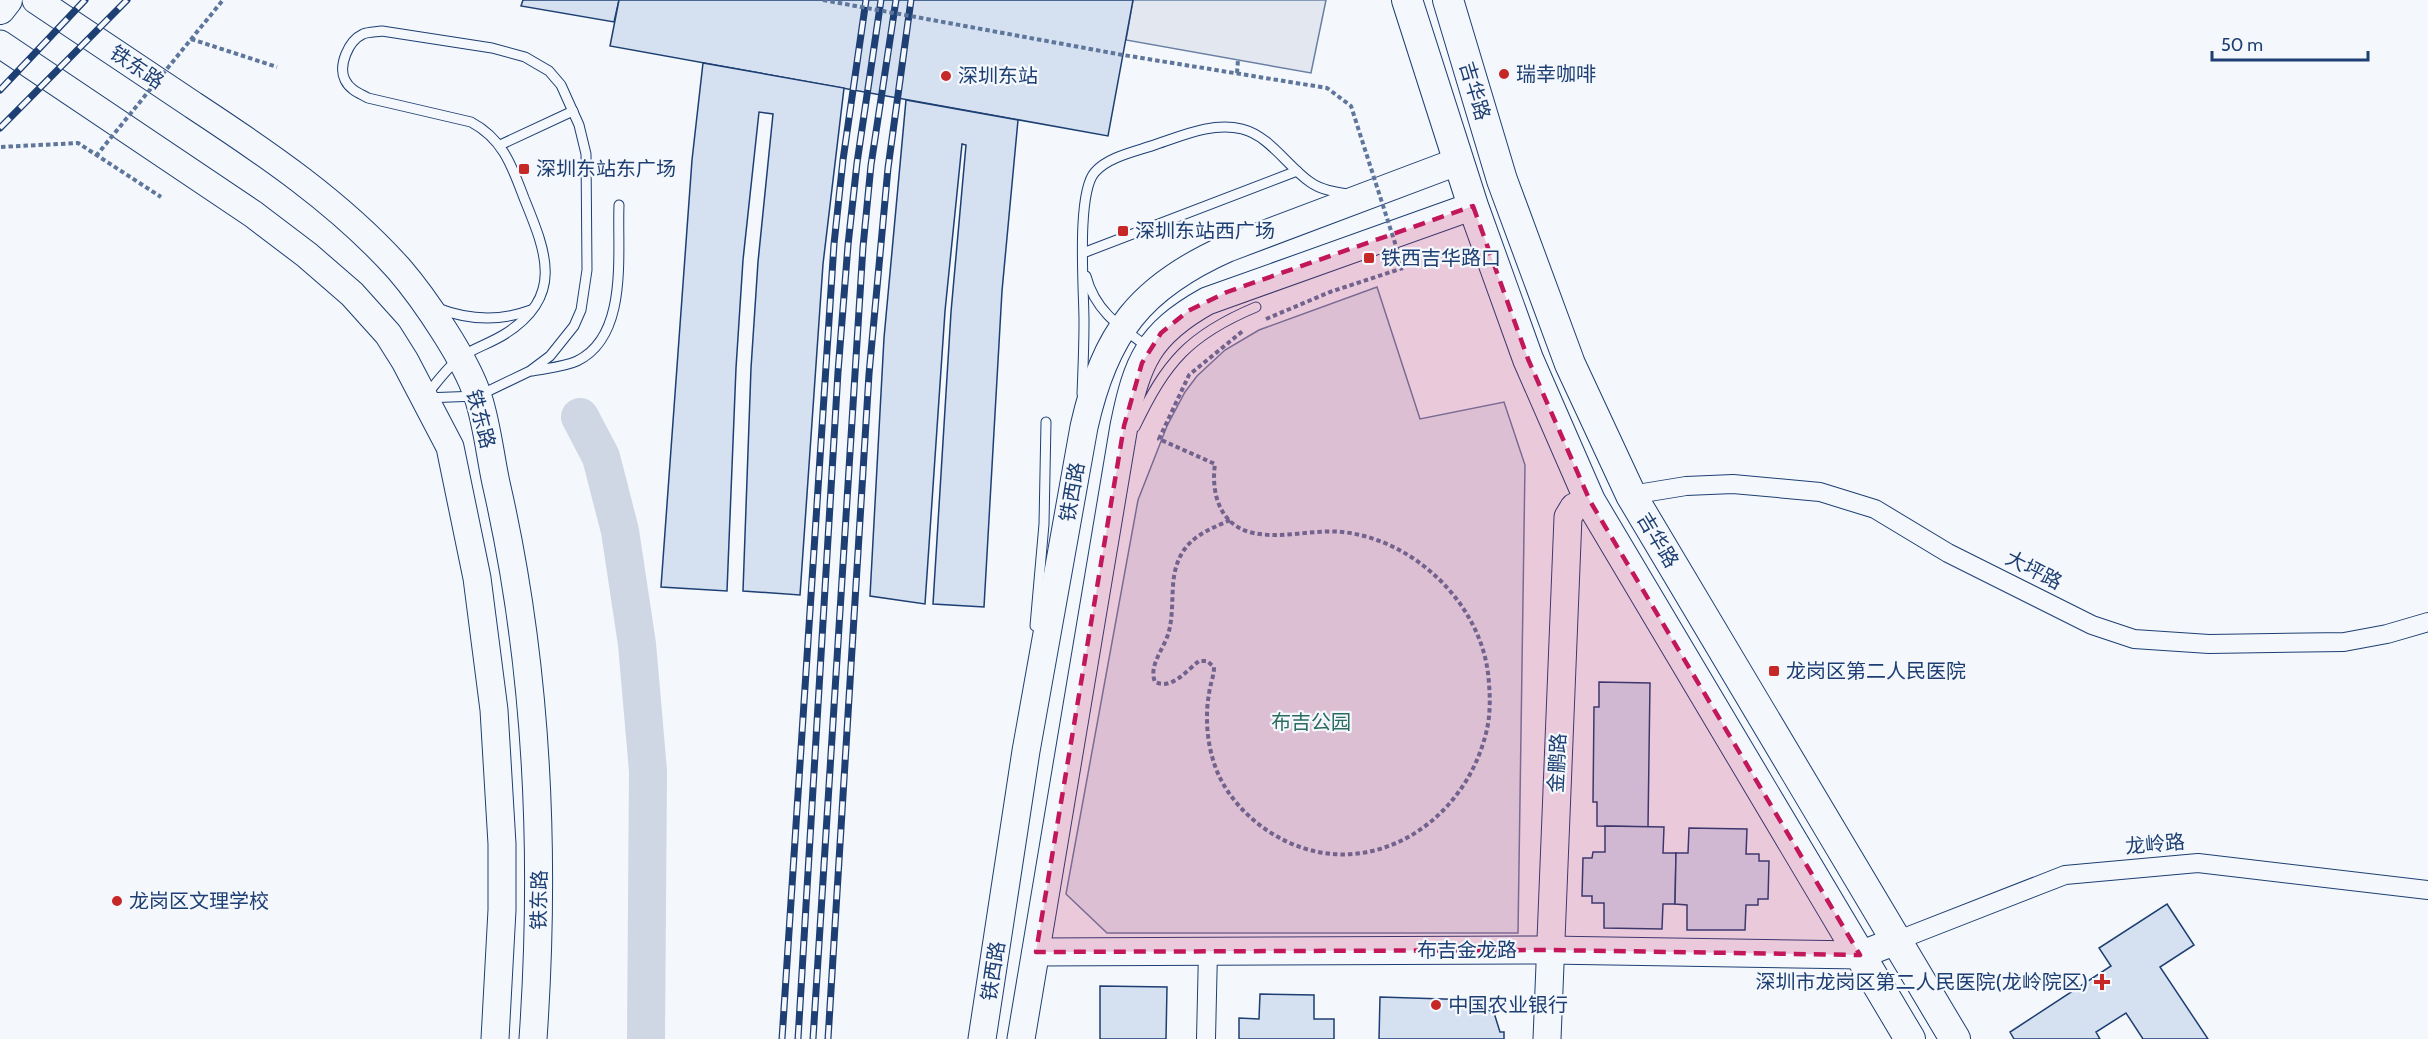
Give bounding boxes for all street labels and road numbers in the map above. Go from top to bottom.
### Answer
street label: 铁东路 [105,40,169,94]
street label: 吉华路 [1455,59,1495,123]
street label: 铁东路 [462,387,500,451]
street label: 铁西路 [1055,460,1089,524]
street label: 吉华路 [1632,508,1684,572]
street label: 大坪路 [2002,546,2066,594]
street label: 金鹏路 [1543,732,1571,794]
street label: 龙岭路 [2124,829,2186,859]
street label: 铁东路 [526,870,552,930]
street label: 布吉金龙路 [1417,938,1517,962]
street label: 铁西路 [976,939,1010,1003]

